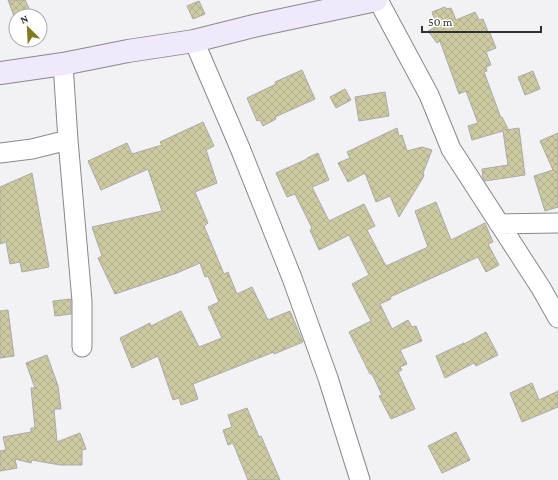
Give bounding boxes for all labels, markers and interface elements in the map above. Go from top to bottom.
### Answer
north arrow [8,8,48,48]
scale bar [422,8,541,34]
text: N [18,12,30,26]
text: 50 m [428,15,453,29]

